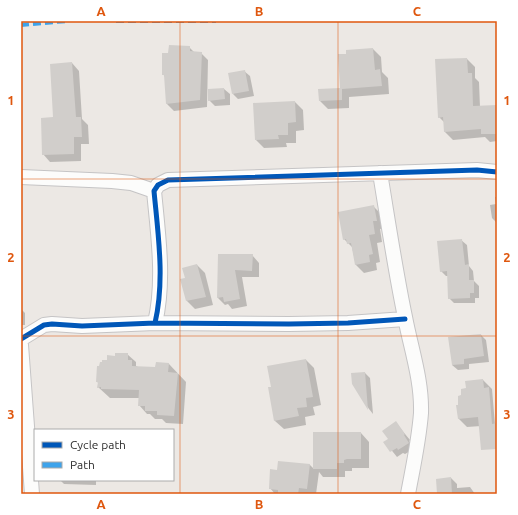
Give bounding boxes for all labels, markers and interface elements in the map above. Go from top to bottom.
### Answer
text: A [96,4,106,18]
text: B [255,4,264,18]
text: C [413,4,422,18]
text: 1 [7,93,15,107]
text: 1 [503,93,511,107]
text: 2 [7,250,15,264]
text: 2 [503,250,511,264]
text: 3 [7,407,15,421]
text: 3 [503,407,511,421]
legend [34,429,174,481]
text: Cycle path [70,438,126,451]
text: Path [70,458,95,471]
text: A [96,497,106,511]
text: B [255,497,264,511]
text: C [413,497,422,511]

